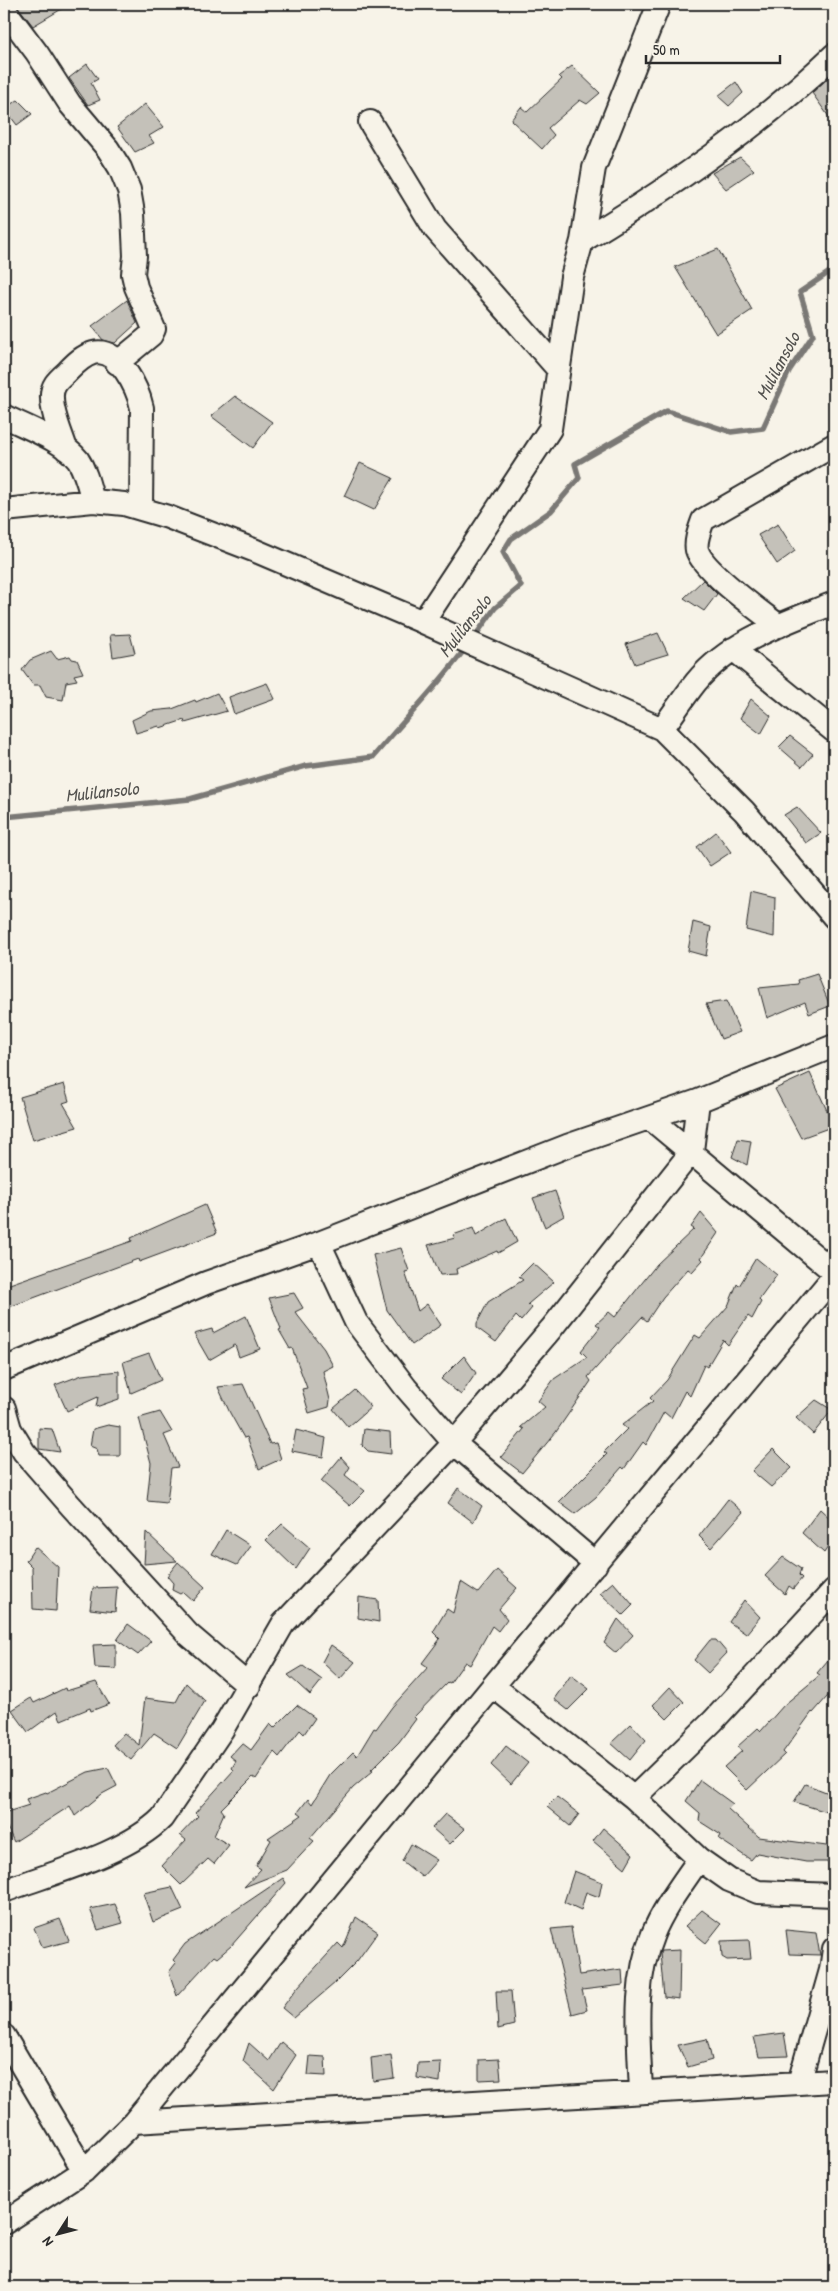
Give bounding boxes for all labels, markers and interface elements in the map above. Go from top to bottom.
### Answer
scale bar [646,32,779,64]
text: 50 m [653,39,680,60]
water label: Mulilansolo [749,326,807,404]
water label: Mulilansolo [432,588,498,662]
water label: Mulilansolo [64,775,141,808]
north arrow [32,2208,82,2258]
text: N [37,2233,57,2251]

